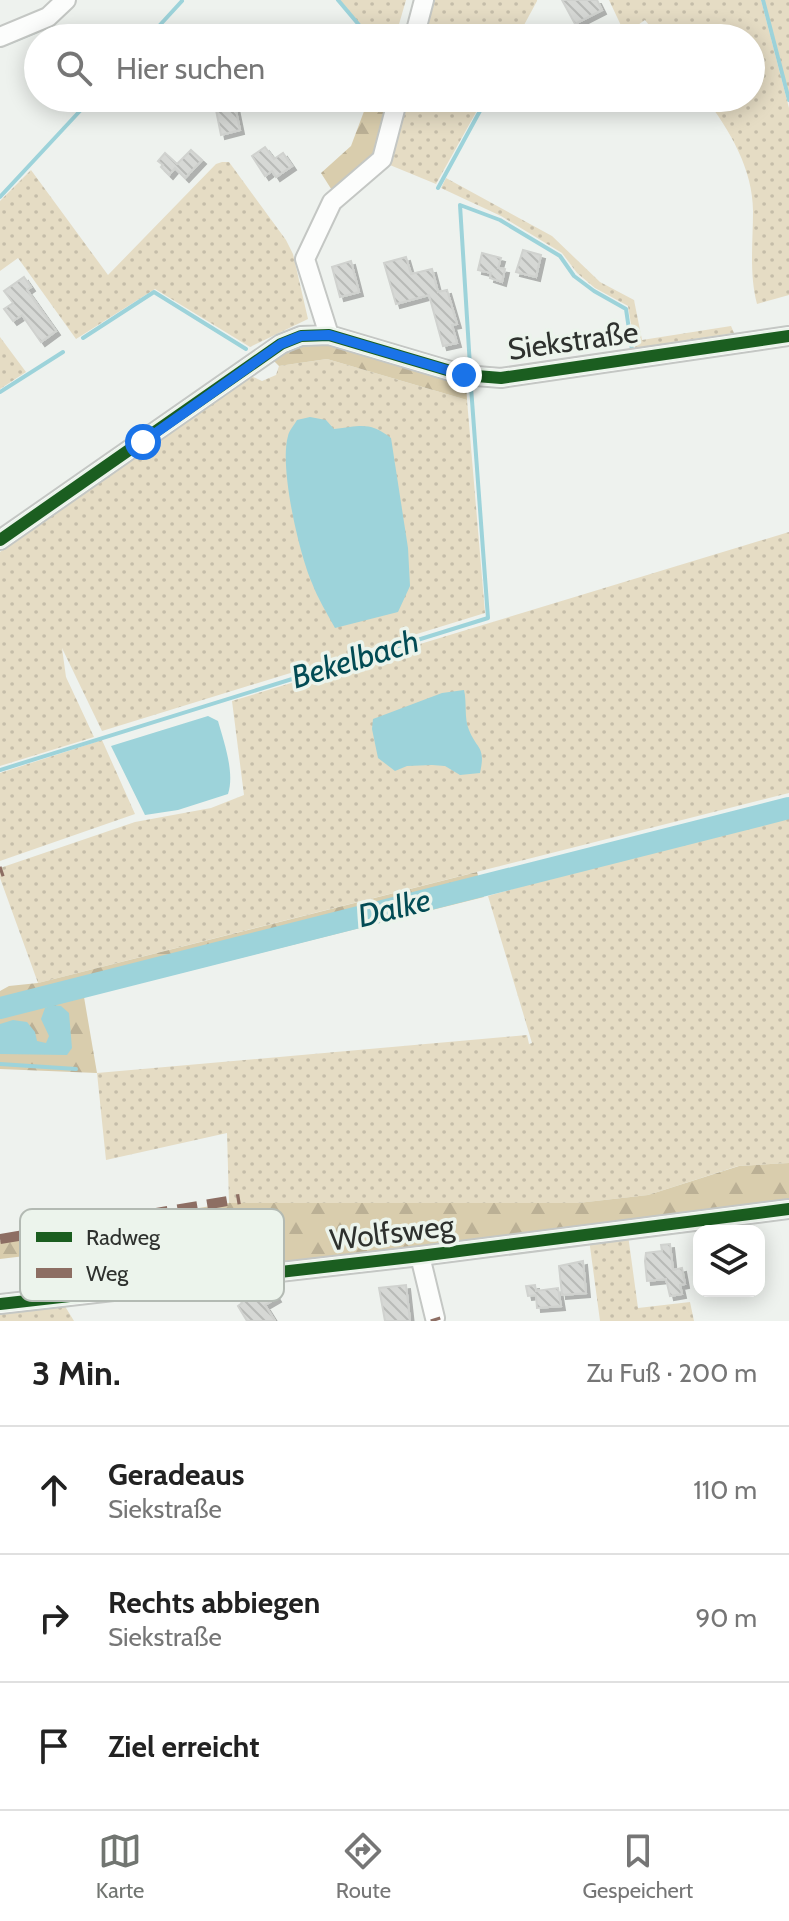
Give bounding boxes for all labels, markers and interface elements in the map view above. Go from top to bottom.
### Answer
search box [24,24,765,112]
icon: search [52,46,96,90]
text: Hier suchen [116,50,265,87]
street label: Siekstraße [505,313,640,368]
route end [446,357,482,393]
route start [125,424,161,460]
water label: Bekelbach [286,621,423,696]
water label: Dalke [353,880,434,935]
street label: Wolfsweg [328,1206,457,1258]
legend [20,1209,284,1301]
text: Radweg [86,1224,161,1251]
map controls [693,1225,765,1297]
button: layers [693,1225,765,1297]
text: Weg [86,1260,129,1287]
text: 3 Min. [32,1352,120,1394]
text: Zu Fuß · 200 m [586,1357,757,1389]
text: Geradeaus [108,1456,245,1493]
icon: ahead [32,1468,76,1512]
text: 110 m [693,1474,757,1506]
text: Siekstraße [108,1493,222,1525]
text: Rechts abbiegen [108,1584,320,1621]
icon: right [32,1596,76,1640]
text: 90 m [695,1602,757,1634]
text: Siekstraße [108,1621,222,1653]
icon: arrive [32,1724,76,1768]
text: Ziel erreicht [108,1728,259,1765]
tab: Karte [96,1829,144,1904]
tab: Route [336,1829,391,1904]
tab: Gespeichert [582,1829,693,1904]

